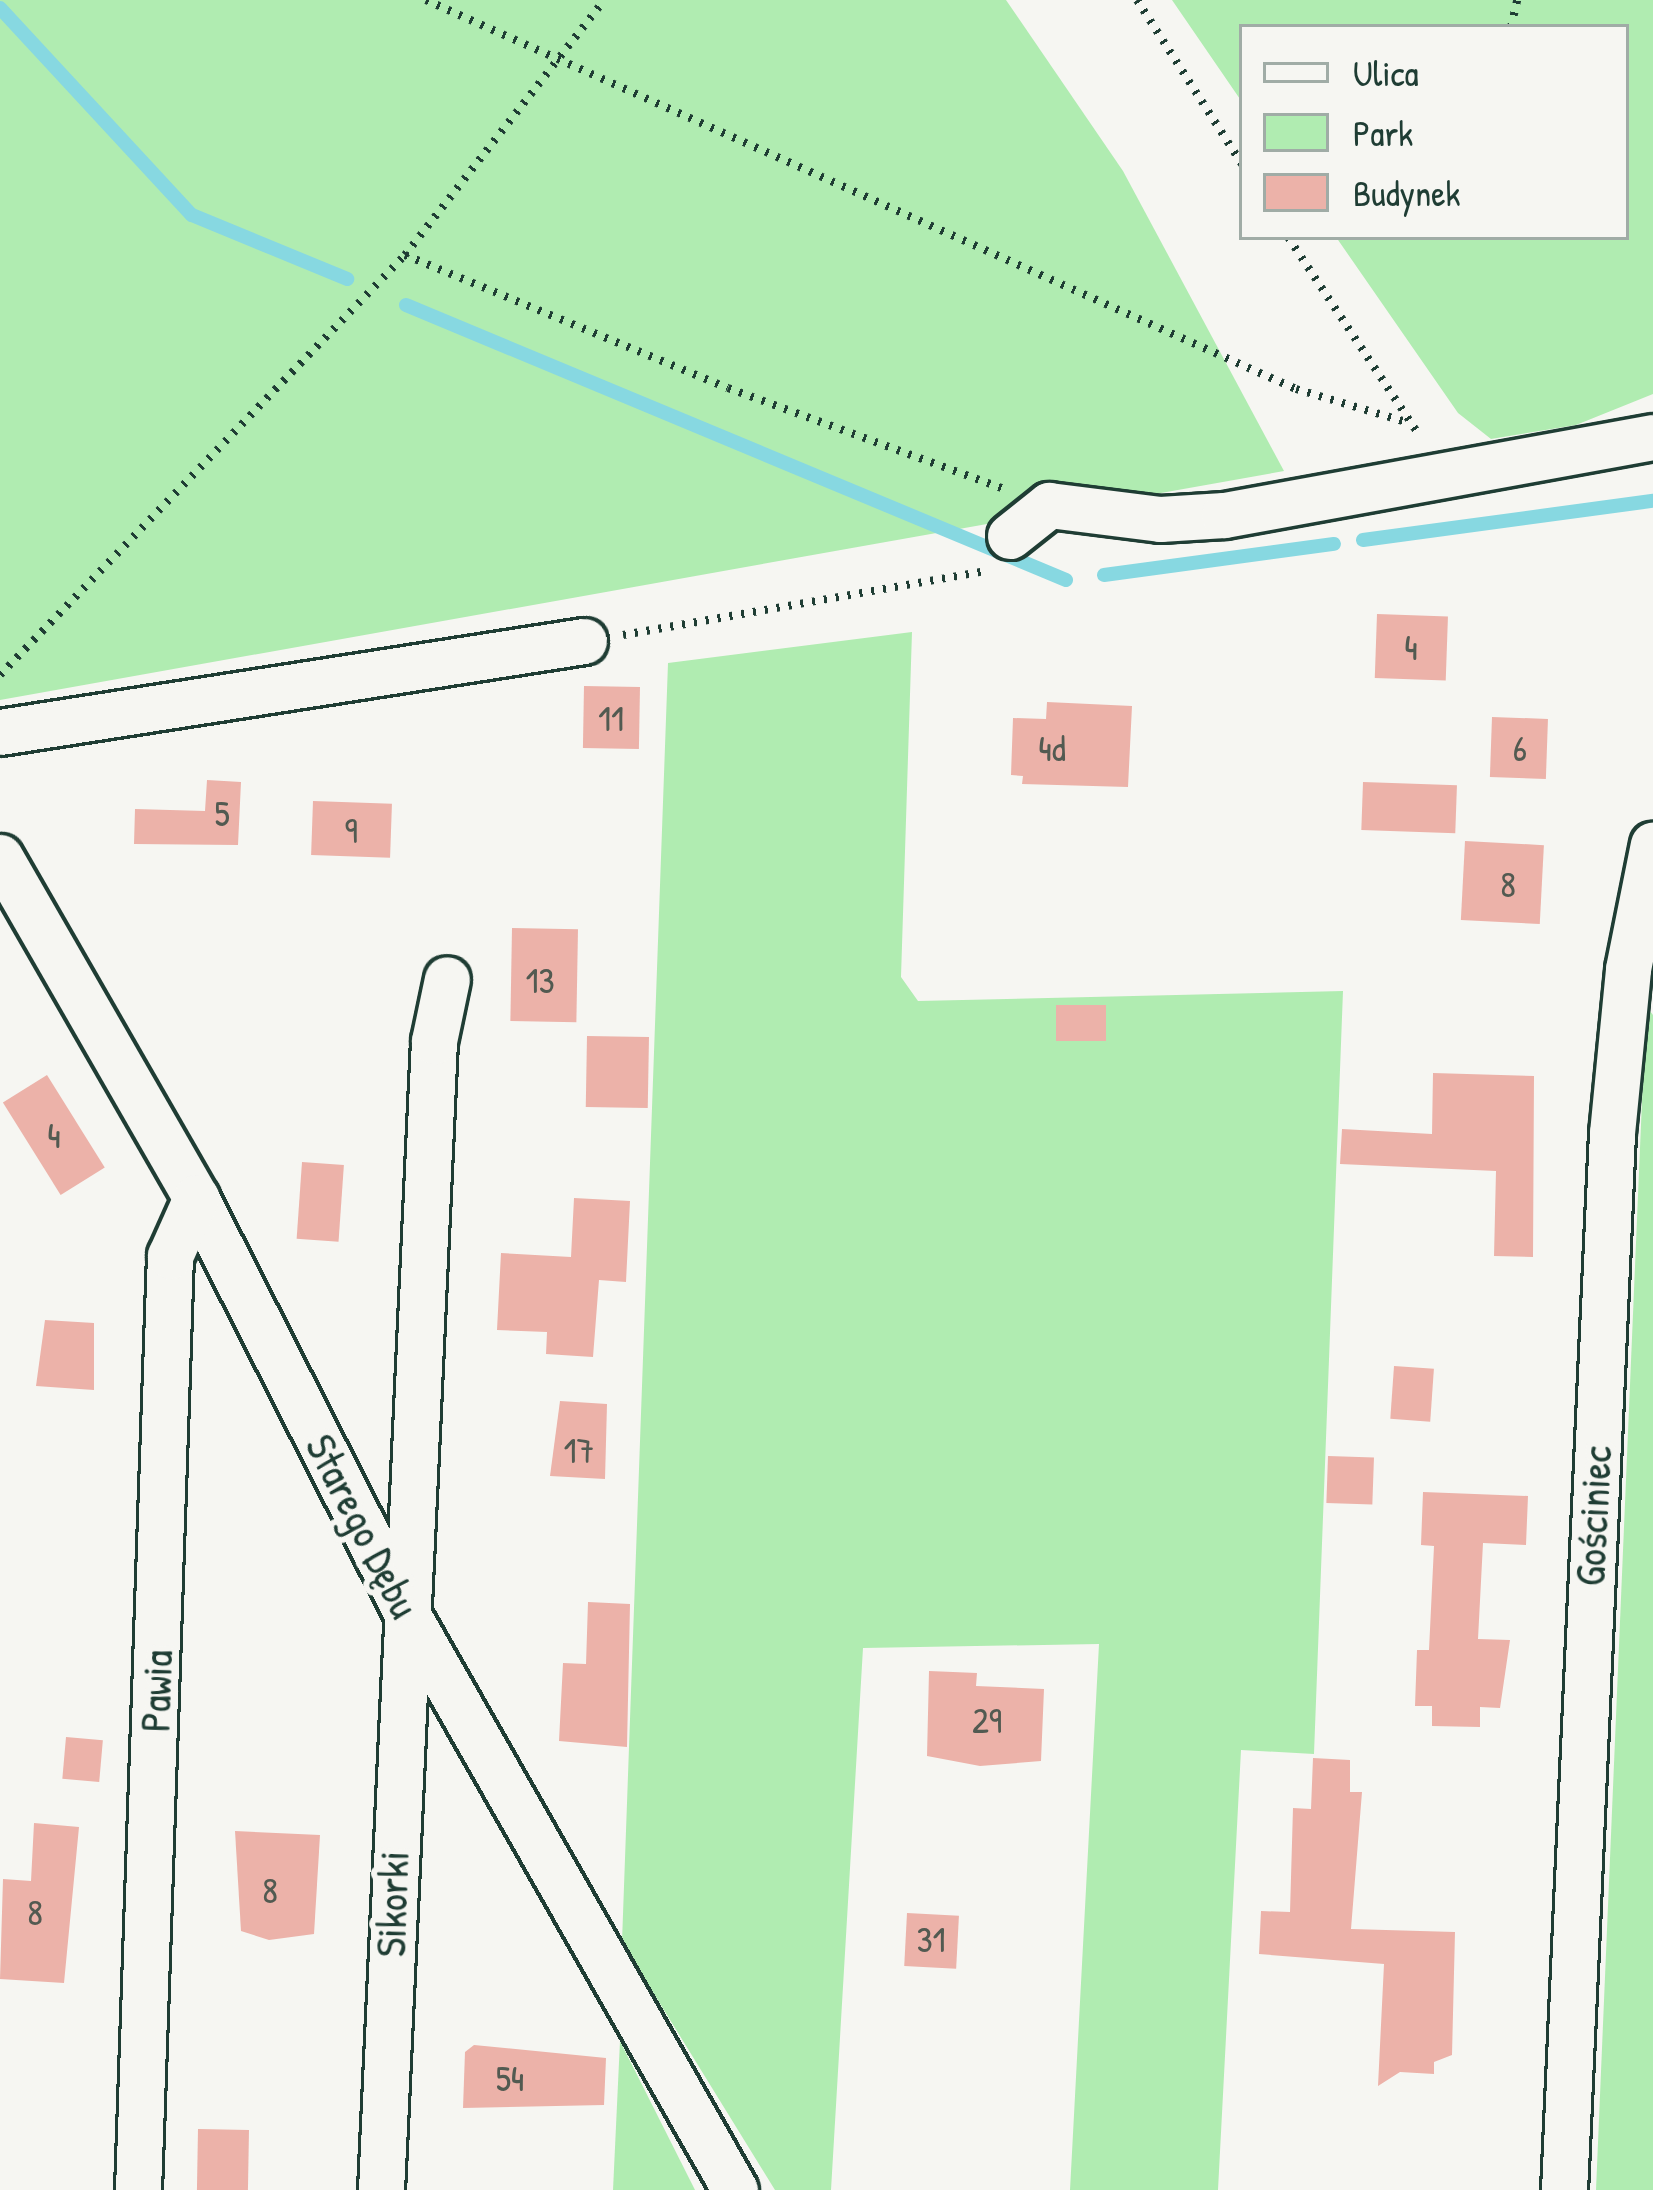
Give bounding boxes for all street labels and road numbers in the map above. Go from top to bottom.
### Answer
street label: Starego Dębu [295,1426,431,1626]
street label: Gościniec [1564,1445,1622,1587]
street label: Pawia [129,1649,183,1733]
street label: Sikorki [365,1850,419,1958]

